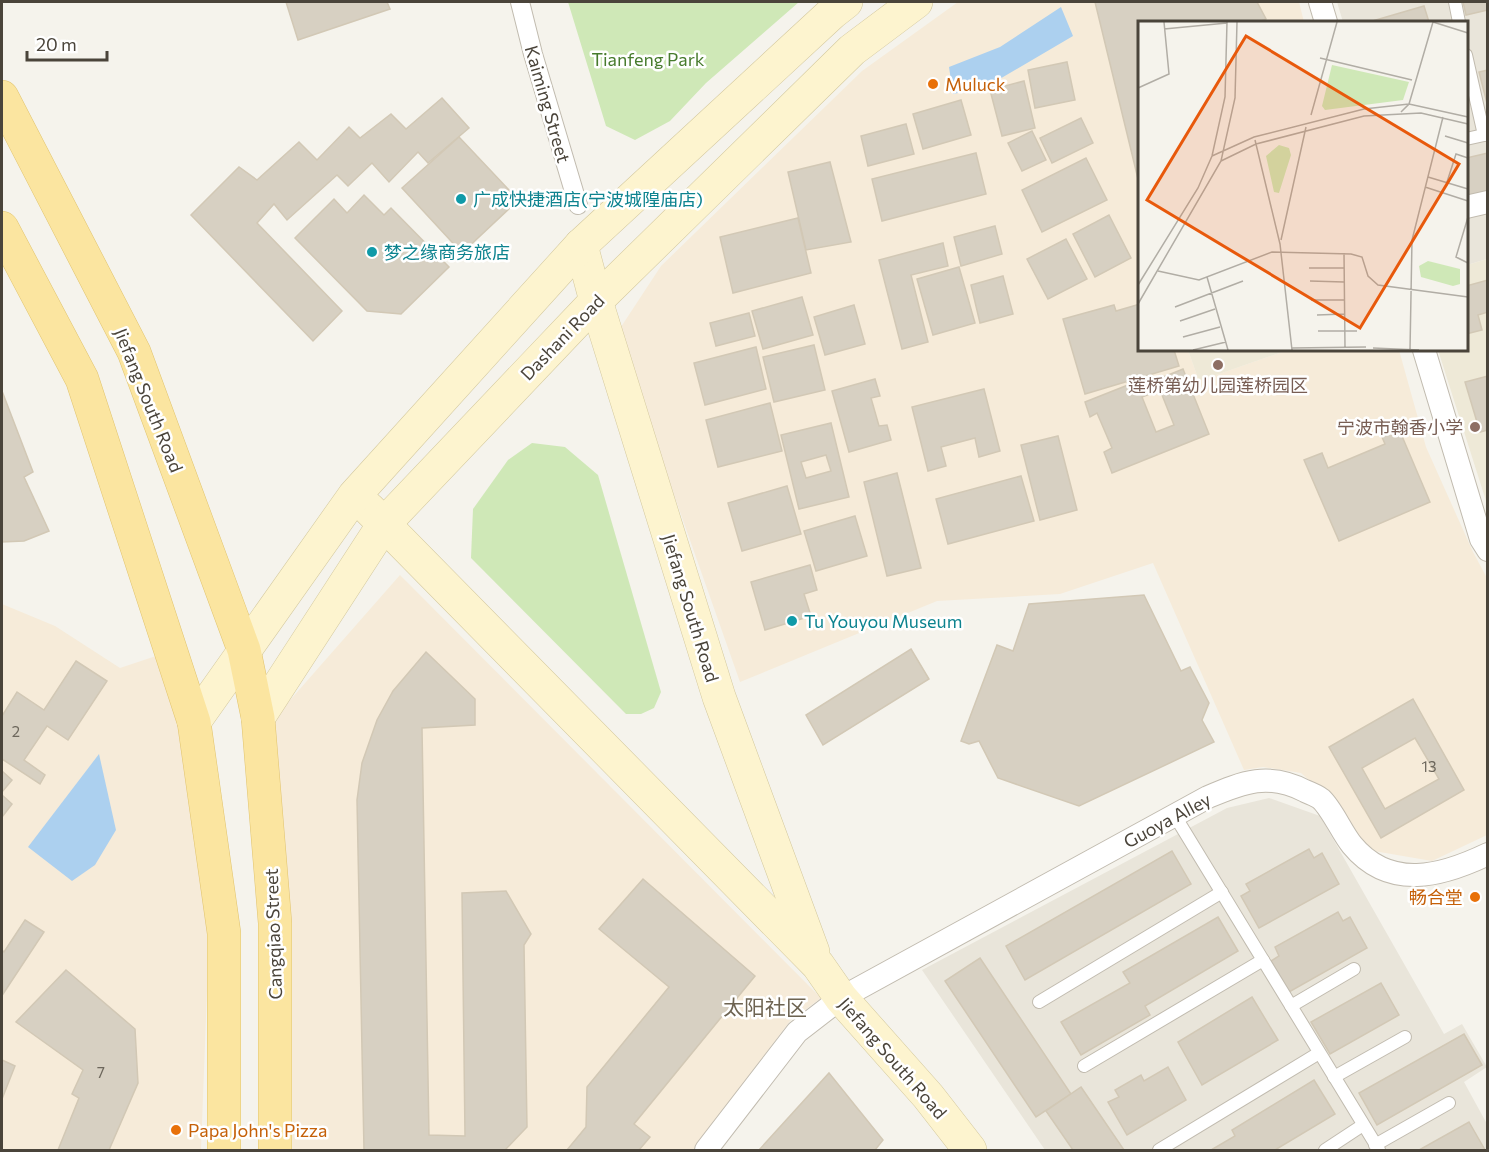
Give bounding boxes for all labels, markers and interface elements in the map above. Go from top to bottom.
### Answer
inset map [1138,21,1468,351]
scale bar [27,24,106,62]
text: 20 m [36,33,77,55]
street label: Kaiming Street [521,43,575,165]
park label: Tianfeng Park [591,48,705,70]
place label: Muluck [945,73,1006,95]
marker: Muluck [926,77,940,91]
place label: 广成快捷酒店(宁波城隍庙店) [473,188,703,210]
marker: 广成快捷酒店(宁波城隍庙店) [454,192,468,206]
place label: 梦之缘商务旅店 [384,241,510,263]
marker: 梦之缘商务旅店 [365,245,379,259]
street label: Dashani Road [516,289,608,385]
street label: Jiefang South Road [110,325,188,475]
marker: 莲桥第幼儿园莲桥园区 [1211,358,1225,372]
place label: 莲桥第幼儿园莲桥园区 [1128,374,1308,396]
place label: 宁波市翰香小学 [1337,416,1463,438]
marker: 宁波市翰香小学 [1468,420,1482,434]
street label: Jiefang South Road [658,531,724,685]
place label: Tu Youyou Museum [804,610,962,632]
marker: Tu Youyou Museum [785,614,799,628]
house number: 2 [12,722,20,740]
house number: 13 [1422,757,1436,775]
street label: Guoya Alley [1120,788,1214,852]
street label: Cangqiao Street [260,868,286,1000]
place label: 畅合堂 [1409,886,1463,908]
marker: 畅合堂 [1468,890,1482,904]
street label: Jiefang South Road [834,993,952,1123]
district label: 太阳社区 [723,994,807,1019]
house number: 7 [97,1063,105,1081]
place label: Papa John's Pizza [188,1119,327,1141]
marker: Papa John's Pizza [169,1123,183,1137]

